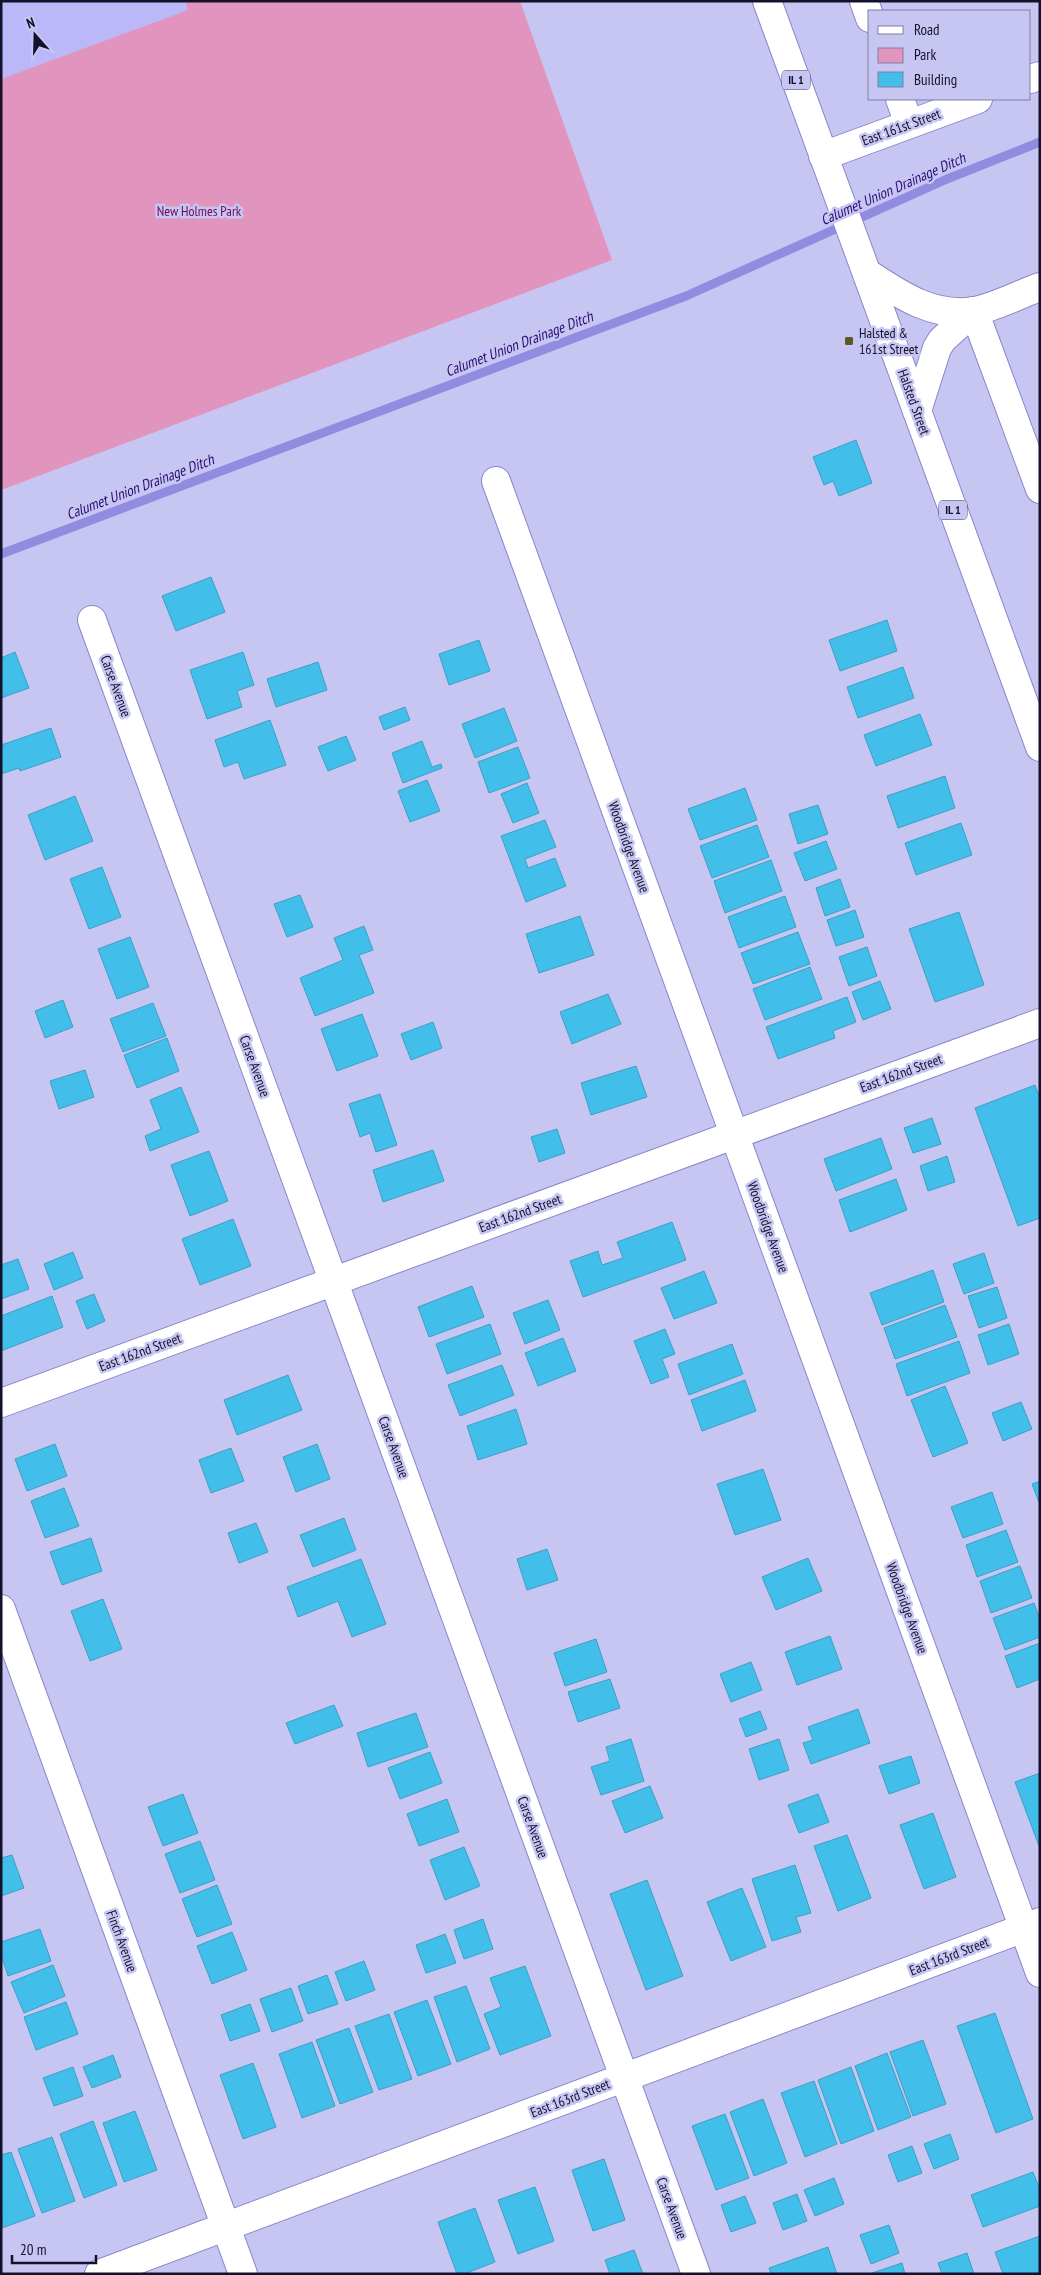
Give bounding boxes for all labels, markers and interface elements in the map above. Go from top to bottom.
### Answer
north arrow [10,10,60,60]
legend [868,10,1031,100]
text: N [24,13,37,33]
text: Road [914,20,940,39]
text: Park [914,45,936,64]
road number: IL 1 [782,70,810,90]
text: Building [914,70,957,89]
street label: East 161st Street [859,104,943,150]
water label: Calumet Union Drainage Ditch [817,147,969,229]
park label: New Holmes Park [157,202,242,220]
water label: Calumet Union Drainage Ditch [442,306,597,380]
place label: Halsted & 161st Street [859,324,919,358]
marker: Halsted & 161st Street [843,335,855,347]
street label: Halsted Street [894,367,934,437]
water label: Calumet Union Drainage Ditch [63,449,218,523]
road number: IL 1 [939,500,967,520]
street label: Carse Avenue [97,653,136,719]
street label: Woodbridge Avenue [604,799,654,895]
street label: Carse Avenue [236,1033,275,1099]
street label: East 162nd Street [857,1050,945,1096]
street label: Woodbridge Avenue [743,1179,793,1275]
street label: East 162nd Street [476,1190,564,1236]
street label: East 162nd Street [96,1329,184,1375]
street label: Carse Avenue [375,1414,414,1480]
street label: Woodbridge Avenue [882,1560,932,1656]
street label: Carse Avenue [514,1794,553,1860]
street label: Finch Avenue [103,1908,141,1974]
street label: East 163rd Street [907,1933,992,1979]
street label: East 163rd Street [528,2075,613,2121]
street label: Carse Avenue [653,2175,692,2241]
scale bar [12,2232,96,2264]
text: 20 m [20,2240,46,2259]

